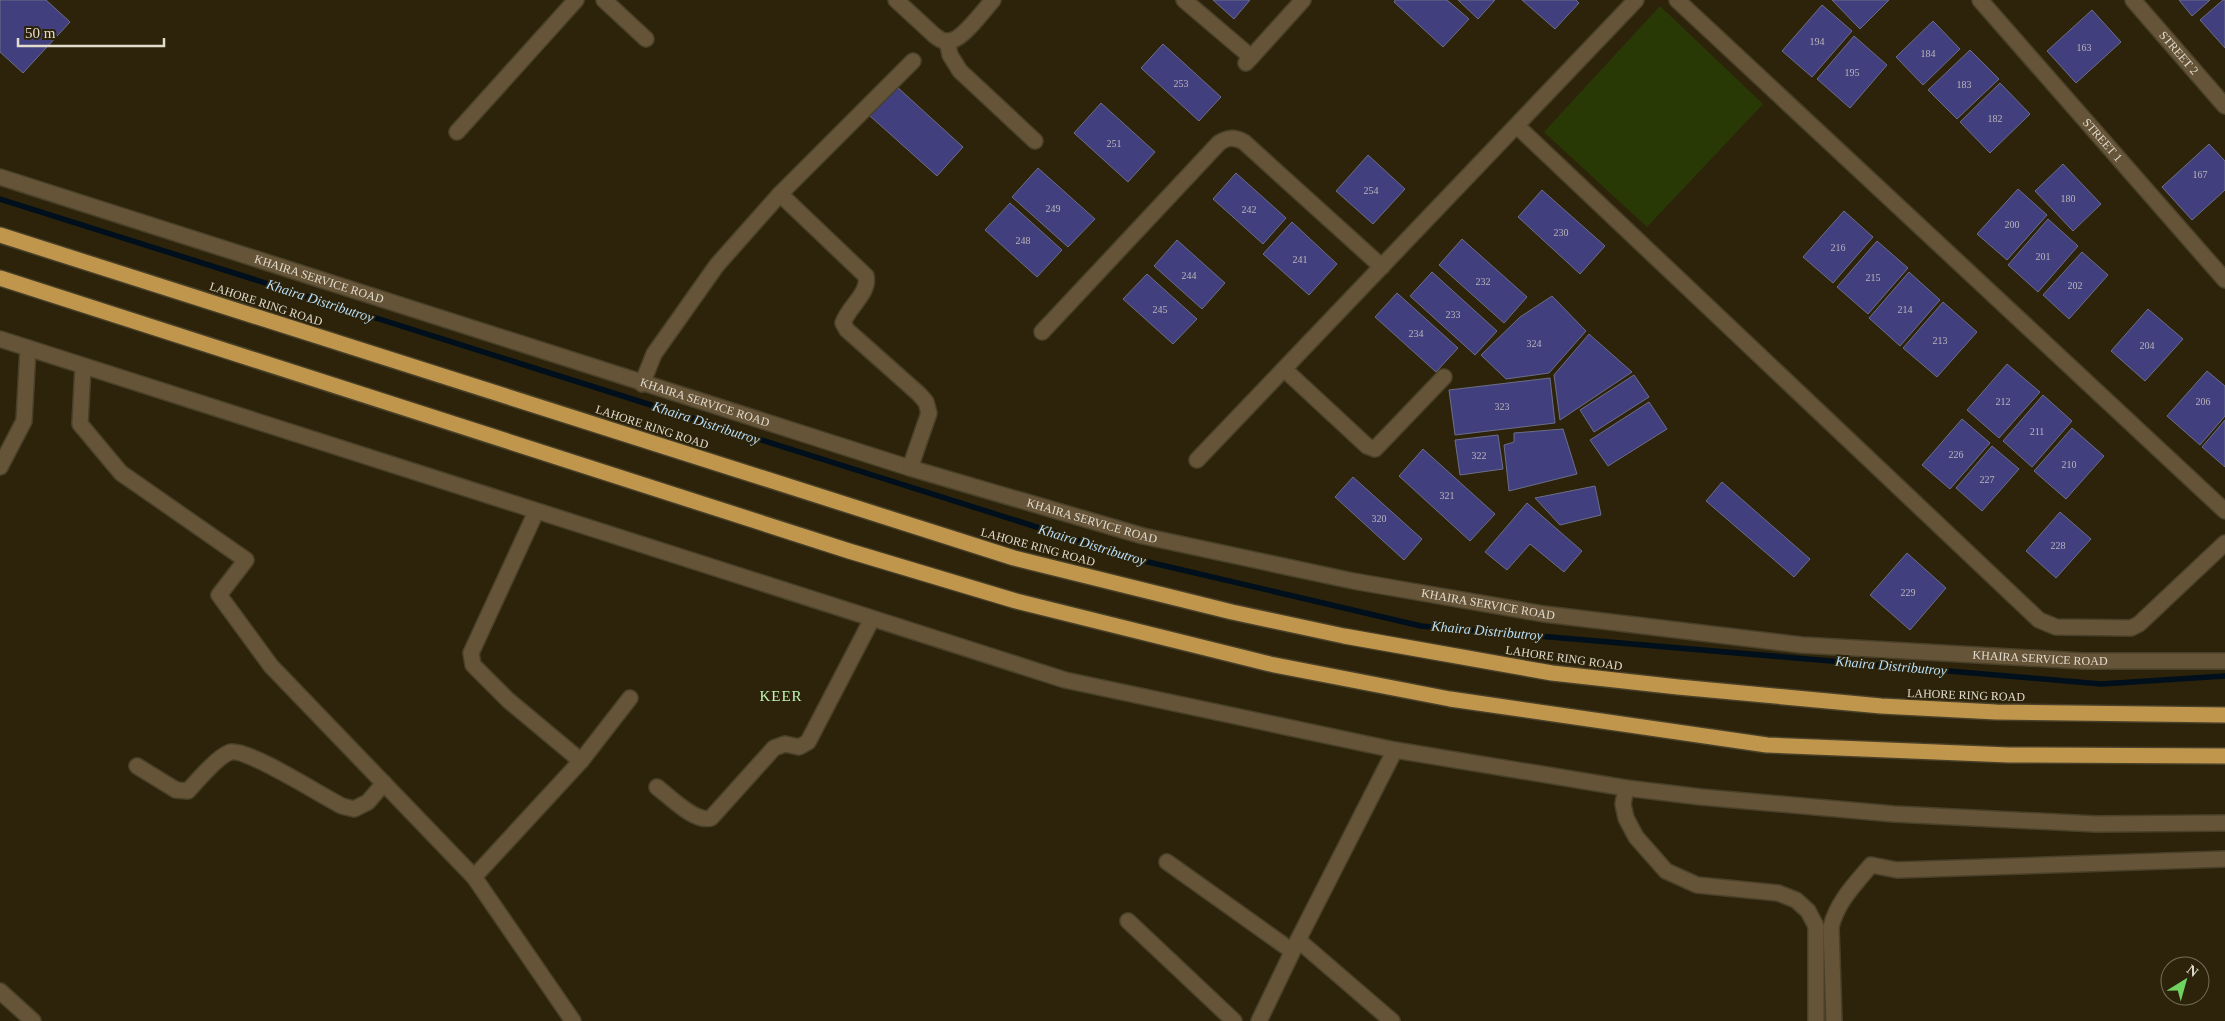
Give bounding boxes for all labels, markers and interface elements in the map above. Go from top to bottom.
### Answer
scale bar [18,15,164,47]
text: 50 m [25,25,56,41]
street label: STREET 2 [2156,28,2201,77]
house number: 194 [1810,36,1825,47]
house number: 163 [2077,42,2092,53]
house number: 184 [1921,48,1936,59]
house number: 195 [1845,67,1860,78]
house number: 253 [1174,78,1189,89]
house number: 183 [1957,79,1972,90]
house number: 182 [1988,113,2003,124]
street label: STREET 1 [2080,115,2125,164]
house number: 251 [1107,138,1122,149]
house number: 167 [2193,169,2208,180]
house number: 254 [1364,185,1379,196]
house number: 180 [2061,193,2076,204]
house number: 249 [1046,203,1061,214]
house number: 242 [1242,204,1257,215]
house number: 200 [2005,219,2020,230]
house number: 230 [1554,227,1569,238]
house number: 248 [1016,235,1031,246]
house number: 216 [1831,242,1846,253]
house number: 201 [2036,251,2051,262]
street label: KHAIRA SERVICE ROAD [253,252,386,306]
house number: 241 [1293,254,1308,265]
house number: 244 [1182,270,1197,281]
house number: 215 [1866,272,1881,283]
water label: Khaira Distributroy [264,276,376,326]
house number: 232 [1476,276,1491,287]
street label: LAHORE RING ROAD [208,279,325,329]
house number: 202 [2068,280,2083,291]
house number: 245 [1153,304,1168,315]
house number: 214 [1898,304,1913,315]
house number: 233 [1446,309,1461,320]
house number: 234 [1409,328,1424,339]
house number: 213 [1933,335,1948,346]
house number: 324 [1527,338,1542,349]
house number: 204 [2140,340,2155,351]
street label: KHAIRA SERVICE ROAD [638,375,772,430]
house number: 212 [1996,396,2011,407]
house number: 206 [2196,396,2211,407]
water label: Khaira Distributroy [650,398,762,448]
house number: 323 [1495,401,1510,412]
street label: LAHORE RING ROAD [594,402,711,452]
house number: 211 [2030,426,2044,437]
house number: 226 [1949,449,1964,460]
house number: 322 [1472,450,1487,461]
house number: 210 [2062,459,2077,470]
house number: 227 [1980,474,1995,485]
house number: 321 [1440,490,1455,501]
street label: KHAIRA SERVICE ROAD [1025,495,1159,546]
house number: 320 [1372,513,1387,524]
water label: Khaira Distributroy [1035,521,1148,569]
street label: LAHORE RING ROAD [979,525,1097,569]
house number: 228 [2051,540,2066,551]
street label: KHAIRA SERVICE ROAD [1420,586,1556,622]
house number: 229 [1901,587,1916,598]
water label: Khaira Distributroy [1430,619,1544,643]
street label: LAHORE RING ROAD [1505,643,1624,673]
street label: KHAIRA SERVICE ROAD [1972,648,2108,668]
water label: Khaira Distributroy [1834,654,1948,678]
street label: LAHORE RING ROAD [1907,686,2026,704]
district label: KEER [759,688,803,704]
north arrow [2160,956,2210,1006]
text: N [2184,962,2201,980]

